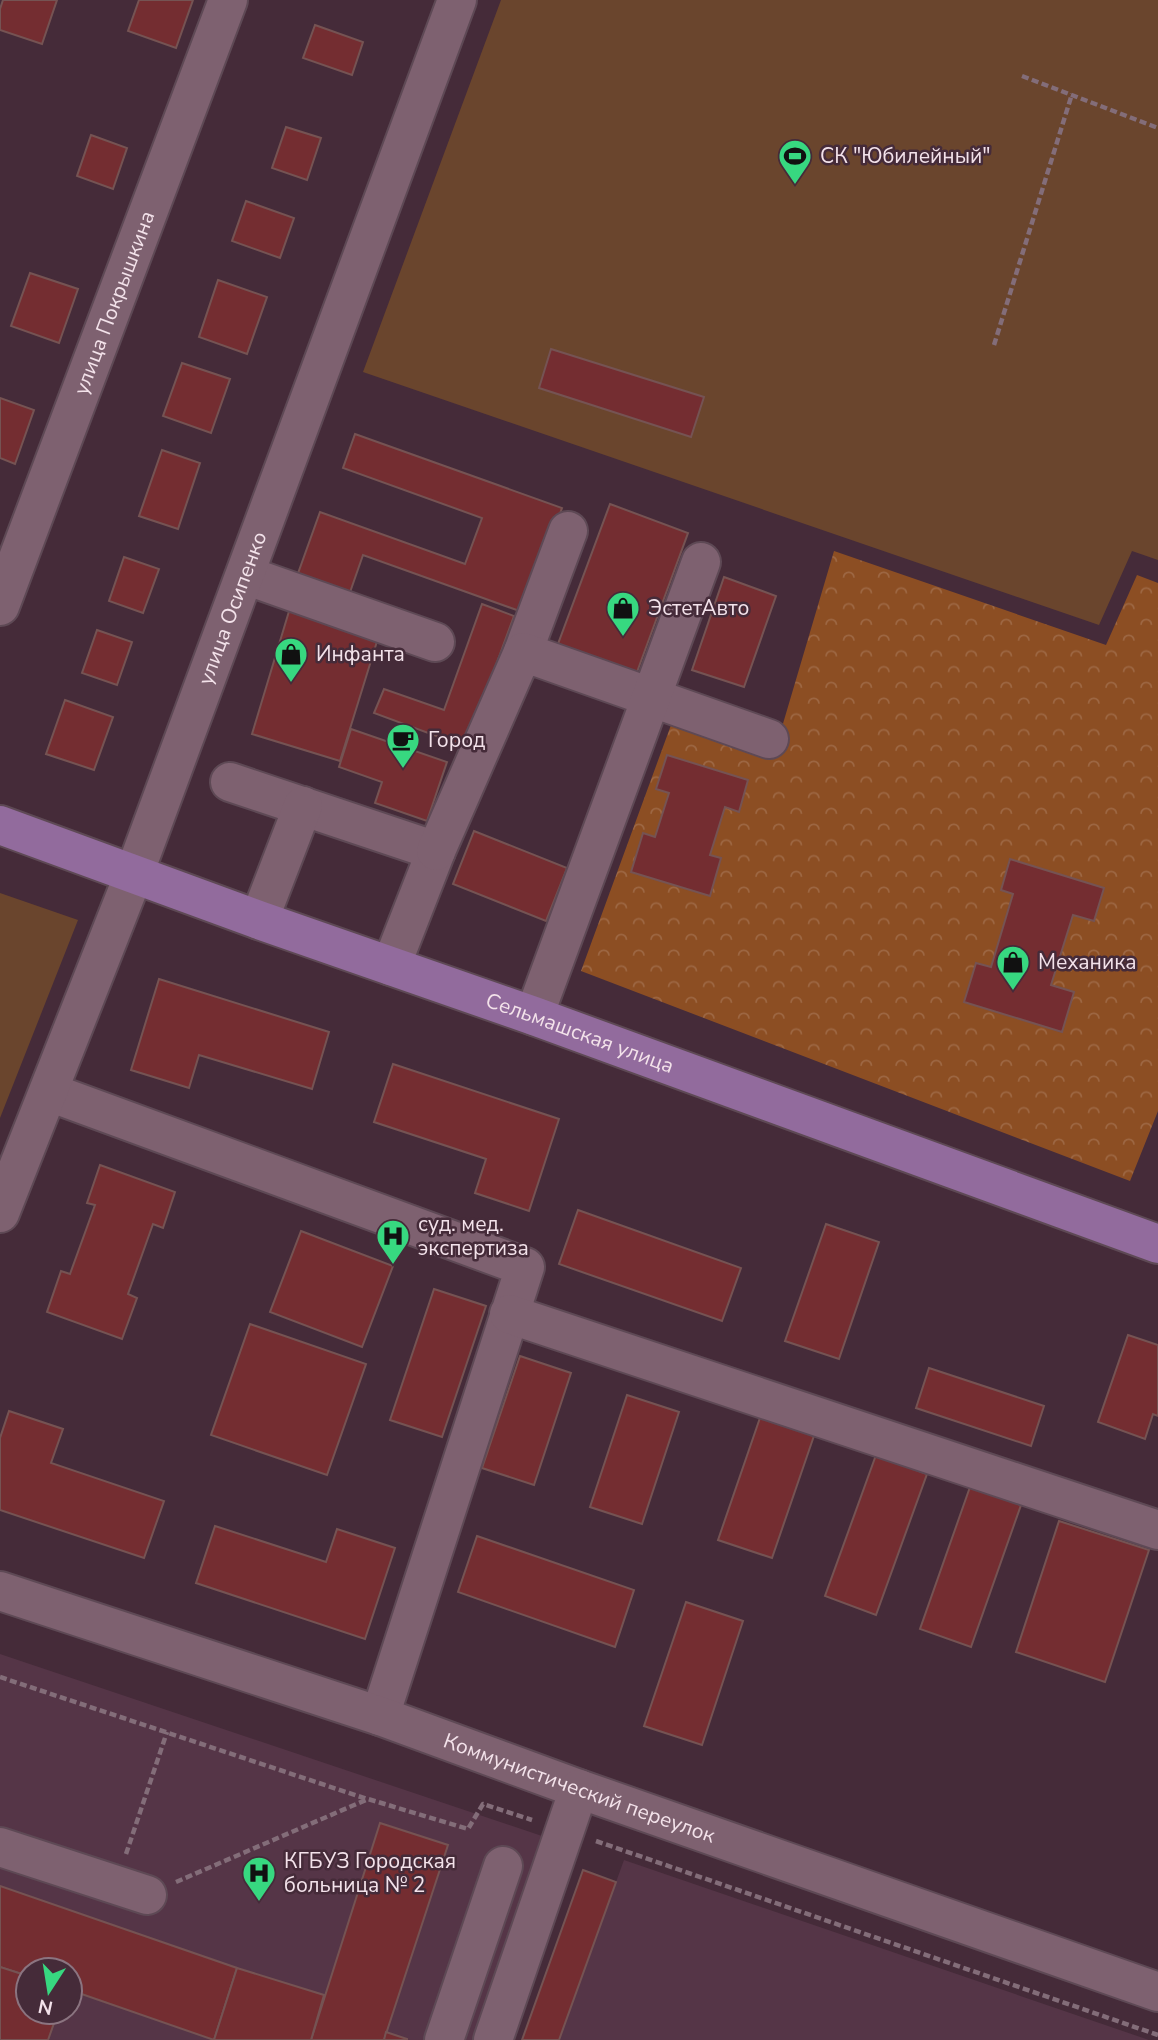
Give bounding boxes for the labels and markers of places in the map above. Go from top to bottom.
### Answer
sports icon: СК "Юбилейный" [776,137,814,186]
place label: СК "Юбилейный" [820,142,990,170]
shop icon: ЭстетАвто [604,589,642,638]
place label: ЭстетАвто [648,594,749,622]
shop icon: Инфанта [272,635,310,684]
place label: Инфанта [316,640,405,668]
cafe icon: Город [384,721,422,770]
place label: Город [428,726,486,754]
shop icon: Механика [994,943,1032,992]
place label: Механика [1038,948,1137,976]
place label: суд. мед. экспертиза [418,1210,529,1262]
hospital icon: суд. мед. экспертиза [374,1217,412,1266]
place label: КГБУЗ Городская больница № 2 [284,1847,456,1899]
hospital icon: КГБУЗ Городская больница № 2 [240,1854,278,1903]

